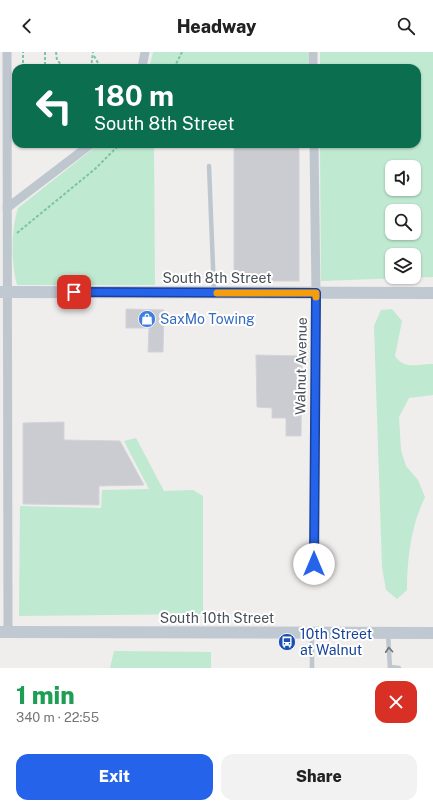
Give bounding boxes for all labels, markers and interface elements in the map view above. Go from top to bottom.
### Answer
icon: back [16,15,38,37]
icon: search [395,15,417,37]
text: Headway [177,16,256,37]
text: 180 m [94,79,174,112]
icon: left [28,80,80,132]
text: South 8th Street [94,113,234,134]
map controls [385,160,421,284]
button: sound [385,160,421,196]
button: search [385,204,421,240]
button: layers [385,248,421,284]
street label: South 8th Street [162,270,272,286]
pin [57,275,91,309]
icon: arrive [63,281,85,303]
shop icon: SaxMo Towing [137,309,157,329]
place label: SaxMo Towing [160,311,255,327]
street label: Walnut Avenue [292,317,310,415]
position arrow [293,543,335,585]
street label: South 10th Street [160,610,274,626]
place label: 10th Street at Walnut [300,626,372,658]
bus stop icon: 10th Street at Walnut [277,632,297,652]
one-way arrow [385,647,394,653]
text: 1 min [16,681,75,709]
button: close [375,681,417,723]
text: 340 m · 22:55 [16,710,99,725]
button: Exit [16,754,213,800]
button: Share [221,754,417,800]

